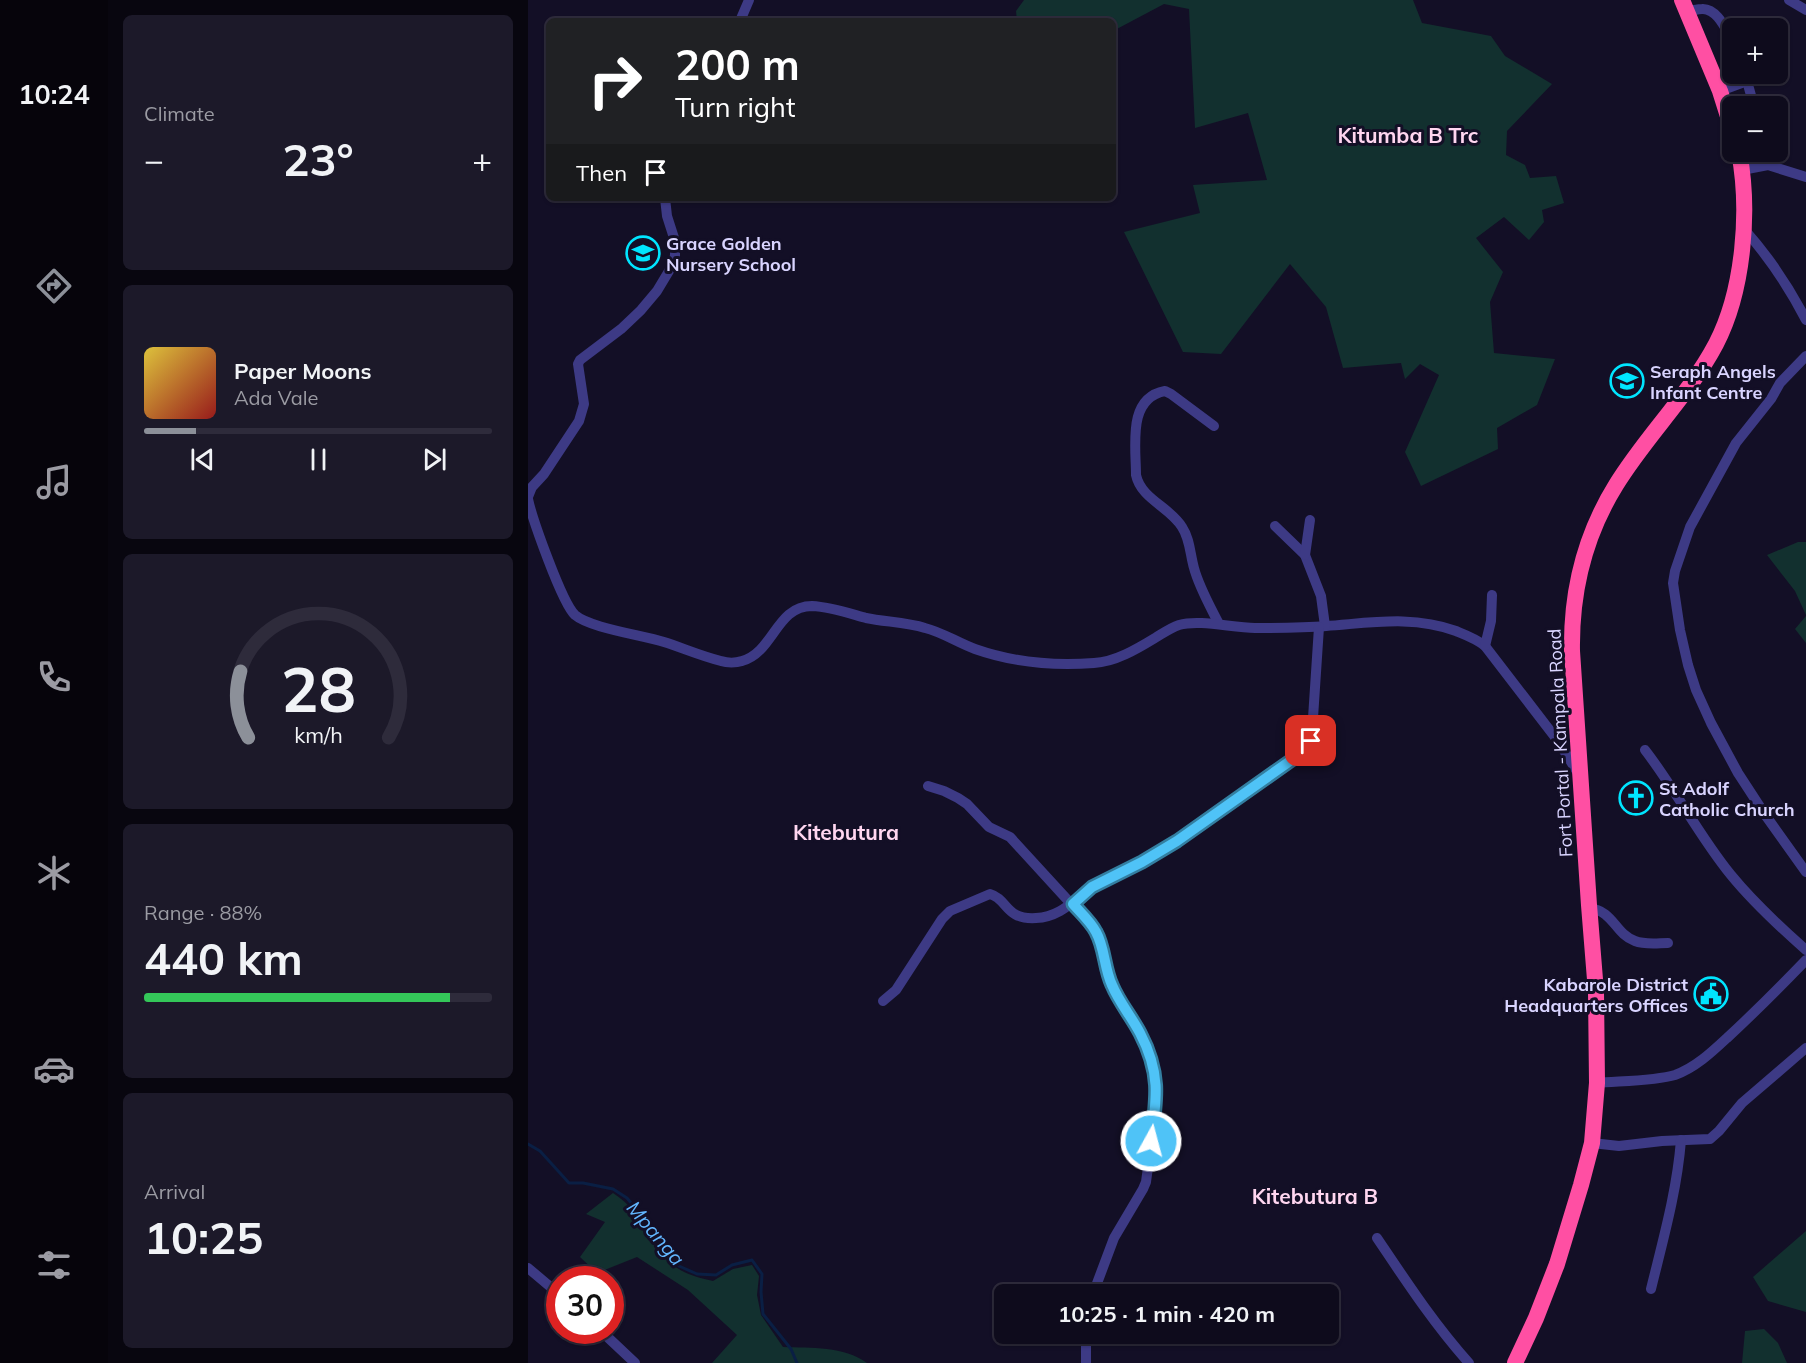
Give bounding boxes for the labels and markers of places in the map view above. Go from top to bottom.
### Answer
place label: Grace Golden Nursery School [666,232,796,276]
school or university icon: Grace Golden Nursery School [625,235,661,271]
place label: Seraph Angels Infant Centre [1650,360,1776,404]
school or university icon: Seraph Angels Infant Centre [1609,363,1645,399]
pin [1285,715,1336,766]
place label: St Adolf Catholic Church [1659,777,1795,821]
church icon: St Adolf Catholic Church [1618,780,1654,816]
place label: Kabarole District Headquarters Offices [1504,973,1688,1017]
public building icon: Kabarole District Headquarters Offices [1693,976,1729,1012]

